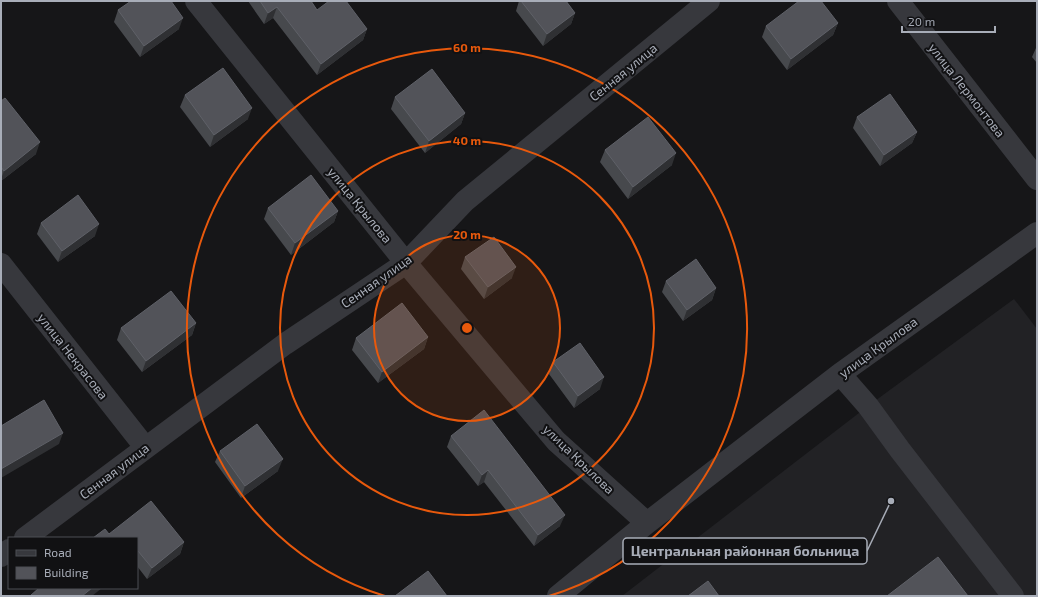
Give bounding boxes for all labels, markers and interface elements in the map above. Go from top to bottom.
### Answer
scale bar [902,8,995,34]
text: 20 m [908,14,935,28]
text: 60 m [453,40,481,54]
street label: Сенная улица [586,40,660,104]
street label: улица Лермонтова [925,40,1009,140]
text: 40 m [453,133,481,147]
street label: улица Крылова [324,164,396,246]
text: 20 m [453,227,481,241]
street label: Сенная улица [337,251,415,311]
street label: улица Некрасова [34,310,112,402]
street label: улица Крылова [836,313,920,381]
centre of rings [460,321,474,335]
street label: улица Крылова [540,421,618,497]
street label: Сенная улица [76,440,152,502]
legend [8,537,138,589]
callout: Центральная районная больница [623,538,867,564]
text: Центральная районная больница [631,542,859,559]
text: Road [44,545,72,559]
text: Building [44,565,89,579]

